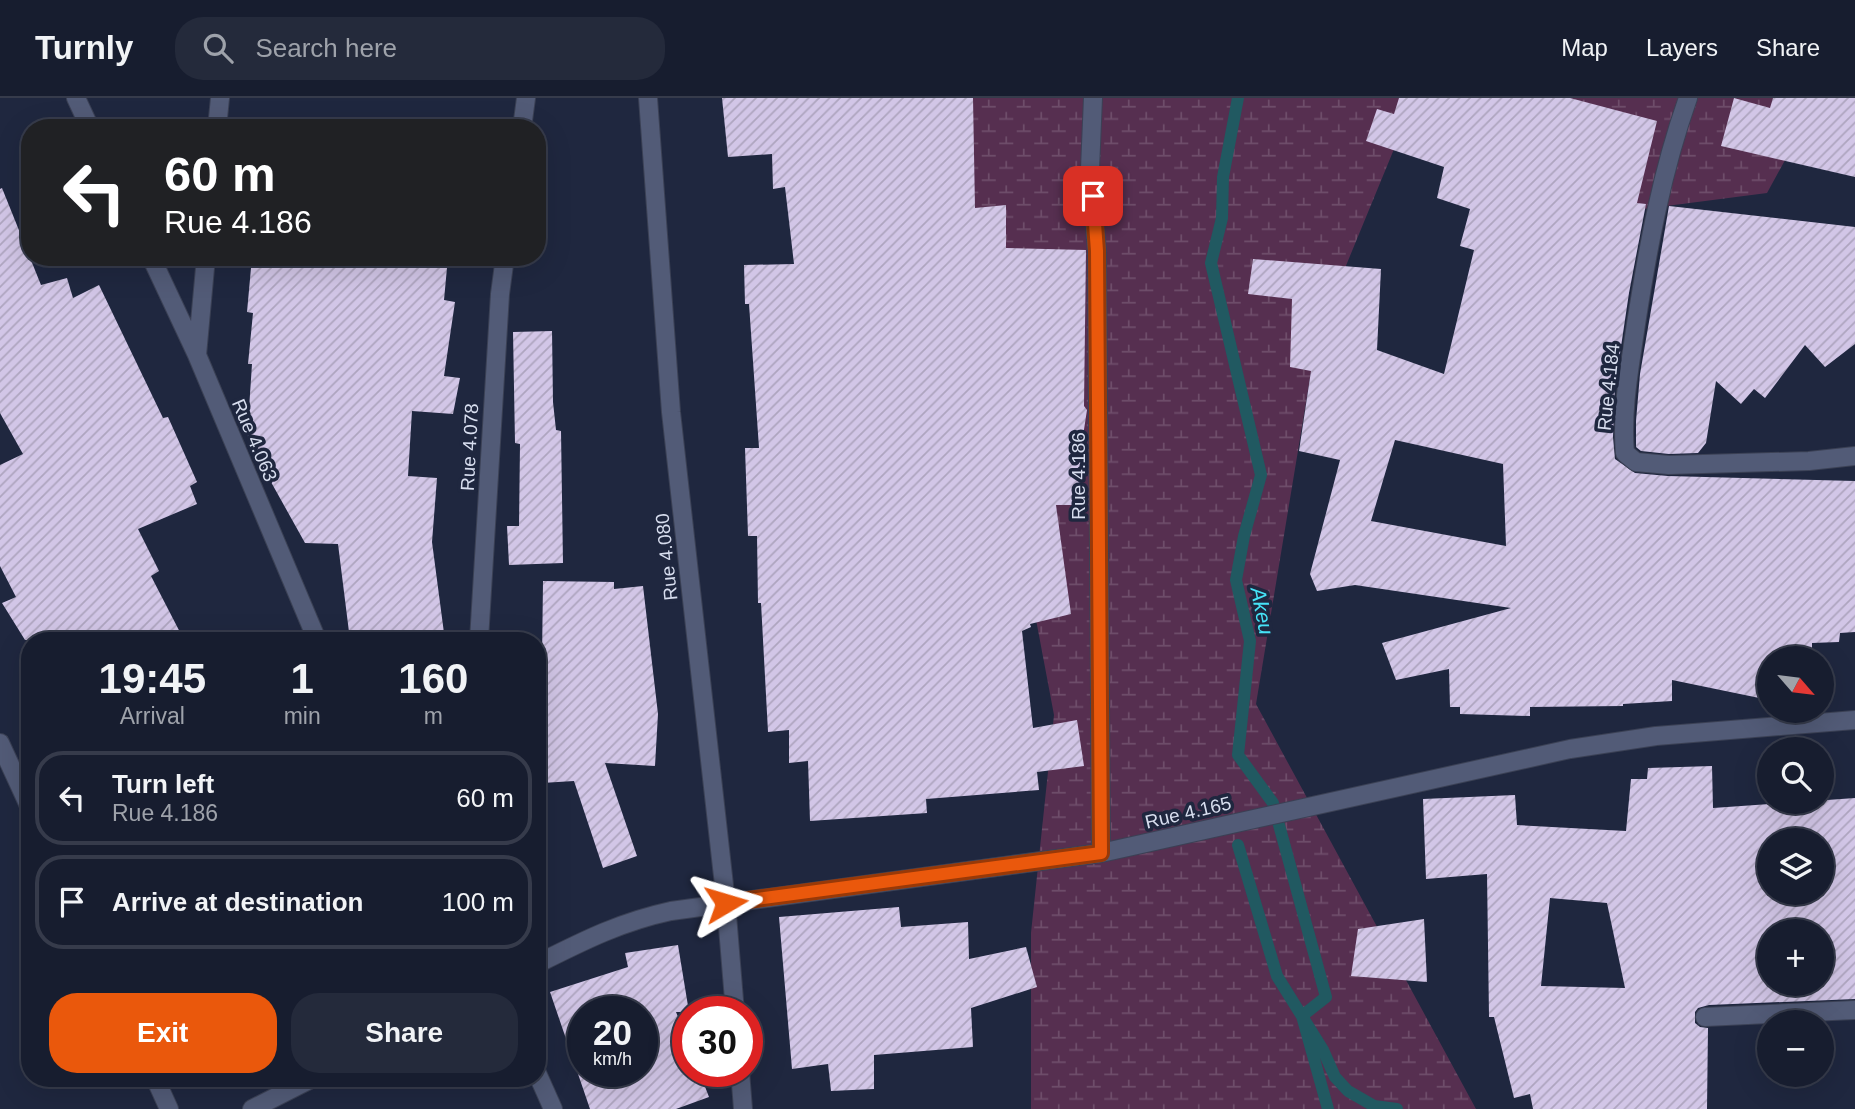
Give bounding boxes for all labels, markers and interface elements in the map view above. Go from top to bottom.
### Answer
search box [175,17,665,80]
text: Turnly [35,29,133,66]
icon: search [199,29,237,67]
text: Search here [255,33,397,63]
text: Map [1561,34,1608,61]
text: Layers [1646,34,1718,61]
text: Share [1756,34,1820,61]
icon: left [49,147,140,238]
text: 60 m [164,147,276,201]
pin [1063,166,1123,226]
icon: arrive [1074,177,1112,215]
text: Rue 4.186 [164,204,312,240]
street label: Rue 4.184 [1593,342,1624,432]
street label: Rue 4.063 [228,396,281,485]
street label: Rue 4.078 [457,403,482,491]
street label: Rue 4.186 [1068,432,1089,520]
street label: Rue 4.080 [651,512,682,602]
water label: Akeu [1246,583,1278,637]
north arrow [1757,646,1834,723]
map controls [1757,646,1834,1087]
text: 19:45 [99,655,206,702]
text: 1 [290,655,314,702]
text: 160 [398,655,468,702]
text: Arrival [120,703,185,729]
text: min [284,703,321,729]
text: m [424,703,443,729]
button: search [1757,737,1834,814]
text: Turn left [112,769,214,799]
icon: left [53,779,91,817]
text: 60 m [456,783,514,813]
street label: Rue 4.165 [1143,792,1233,833]
text: Rue 4.186 [112,800,218,826]
button: layers [1757,828,1834,905]
position arrow [689,866,763,940]
icon: arrive [53,883,91,921]
text: Arrive at destination [112,887,363,917]
text: 100 m [442,887,514,917]
button: + [1757,919,1834,996]
button: Exit [49,993,277,1073]
button: Share [291,993,518,1073]
speed limit sign: 30 [672,996,763,1087]
button: − [1757,1010,1834,1087]
text: 20 [593,1013,632,1052]
text: km/h [593,1049,632,1069]

